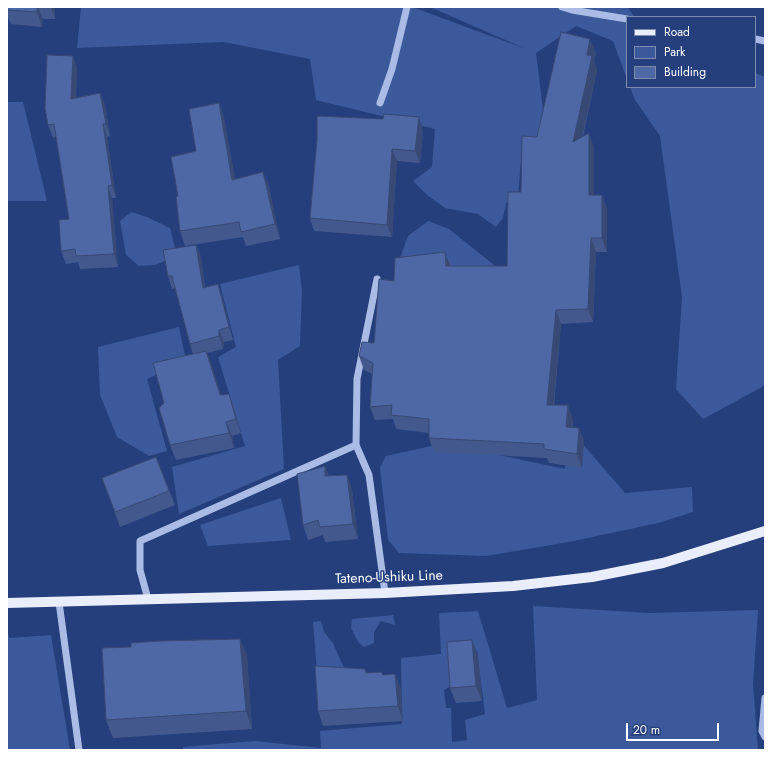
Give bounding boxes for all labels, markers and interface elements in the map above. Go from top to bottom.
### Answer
legend [626,16,756,88]
text: Road [664,23,690,41]
text: Park [664,43,685,61]
text: Building [664,63,706,81]
street label: Tateno-Ushiku Line [335,568,443,588]
scale bar [628,715,721,741]
text: 20 m [633,721,660,739]

